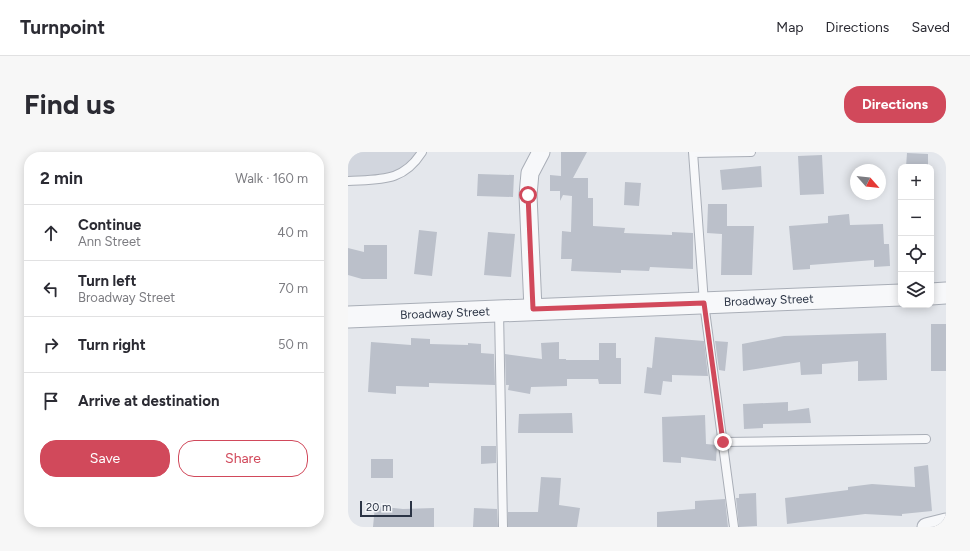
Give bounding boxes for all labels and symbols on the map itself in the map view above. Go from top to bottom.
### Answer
north arrow [850,164,886,200]
route start [519,186,537,204]
street label: Broadway Street [724,291,814,309]
street label: Broadway Street [400,304,491,322]
route end [714,433,732,451]
scale bar [360,499,412,518]

